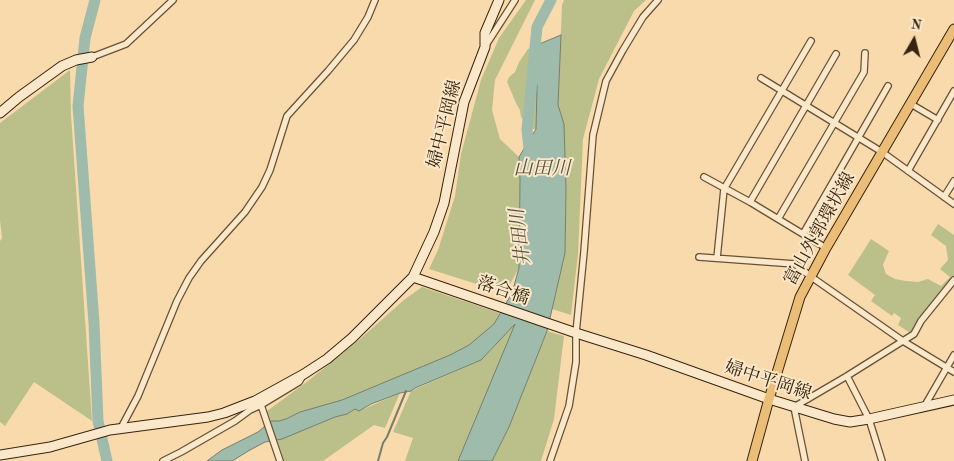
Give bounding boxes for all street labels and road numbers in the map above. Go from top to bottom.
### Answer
street label: 婦中平岡線 [424,78,466,170]
street label: 富山外郭環状線 [780,169,860,289]
street label: 落合橋 [474,272,532,310]
street label: 婦中平岡線 [722,357,814,405]

